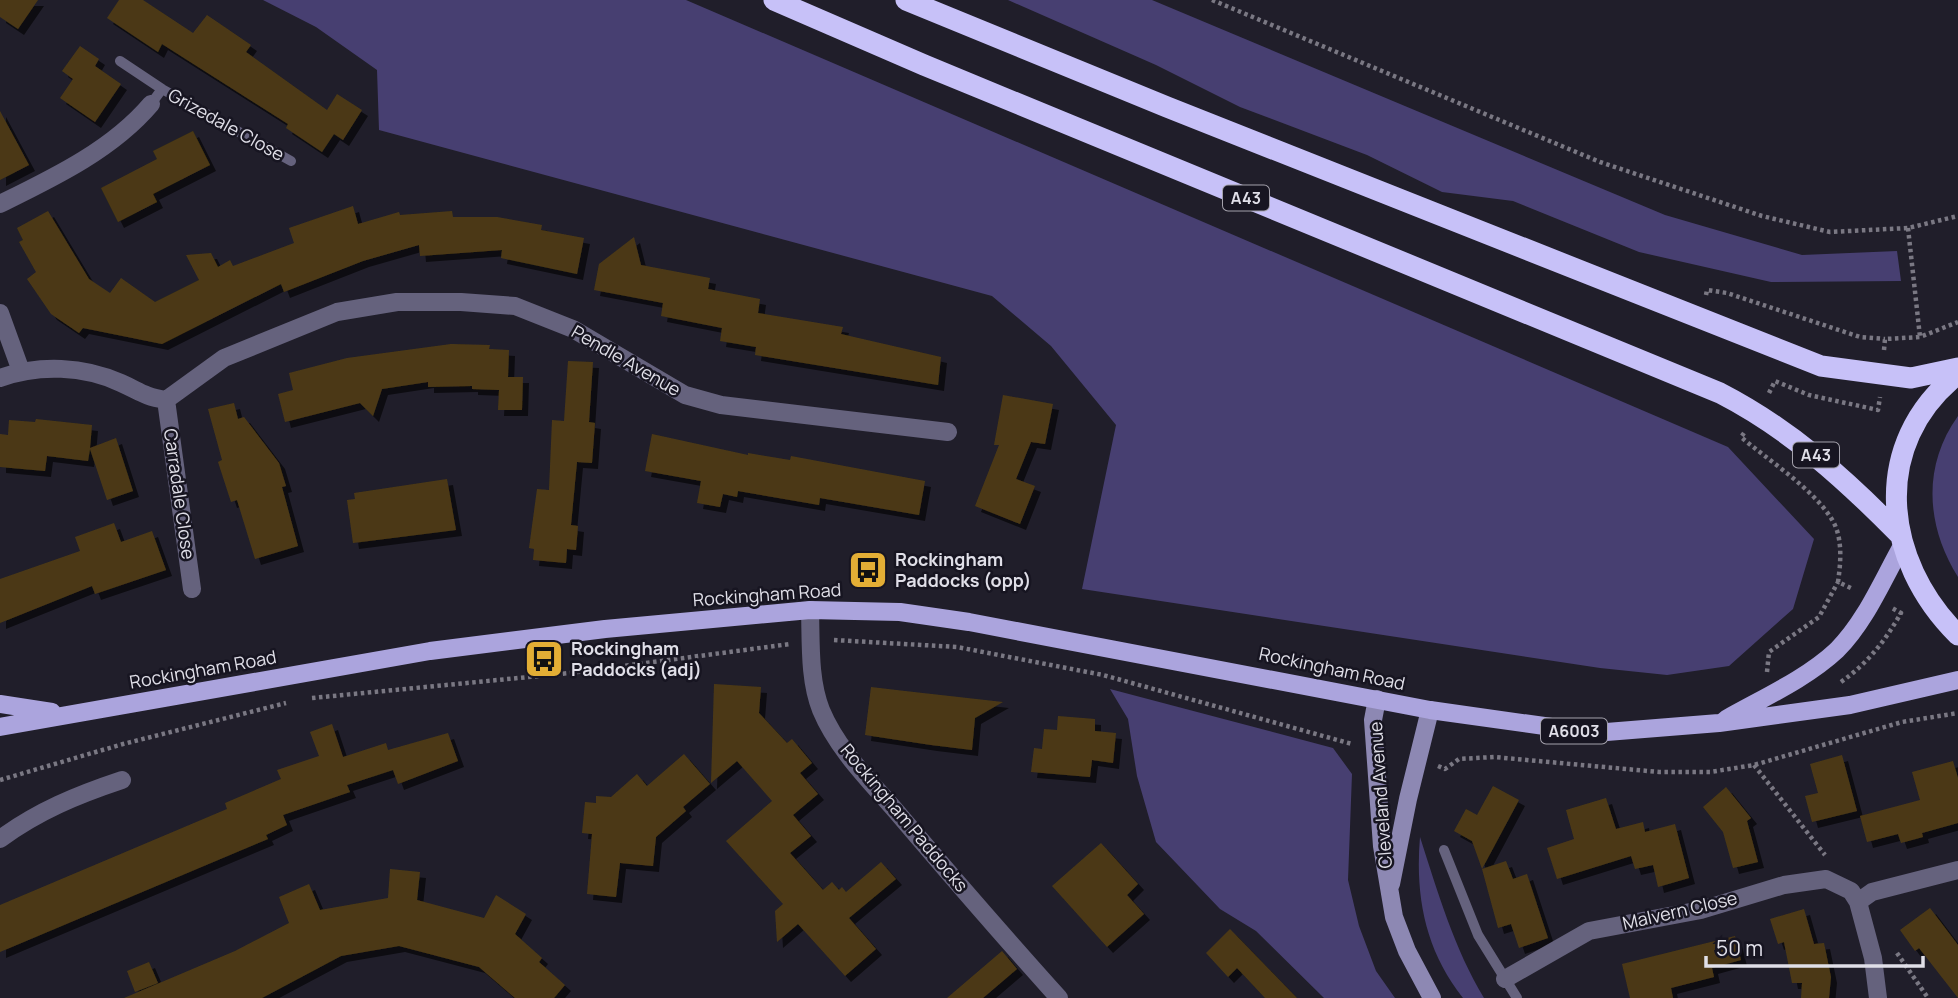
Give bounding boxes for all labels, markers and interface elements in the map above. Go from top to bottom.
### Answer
street label: Grizedale Close [164,82,289,166]
road number: A43 [1223,186,1269,210]
street label: Pendle Avenue [568,319,685,401]
street label: Carradale Close [159,427,201,561]
road number: A43 [1793,442,1839,468]
place label: Rockingham Paddocks (opp) [895,547,1031,592]
bus stop icon: Rockingham Paddocks (opp) [847,549,889,591]
street label: Rockingham Road [692,577,842,611]
place label: Rockingham Paddocks (adj) [571,636,702,681]
bus stop icon: Rockingham Paddocks (adj) [523,638,565,680]
street label: Rockingham Road [1257,641,1407,695]
street label: Rockingham Road [128,644,278,694]
road number: A6003 [1541,718,1607,744]
street label: Cleveland Avenue [1363,721,1397,869]
street label: Rockingham Paddocks [836,738,974,897]
street label: Malvern Close [1620,885,1739,935]
scale bar [1706,925,1923,969]
text: 50 m [1716,934,1763,962]

